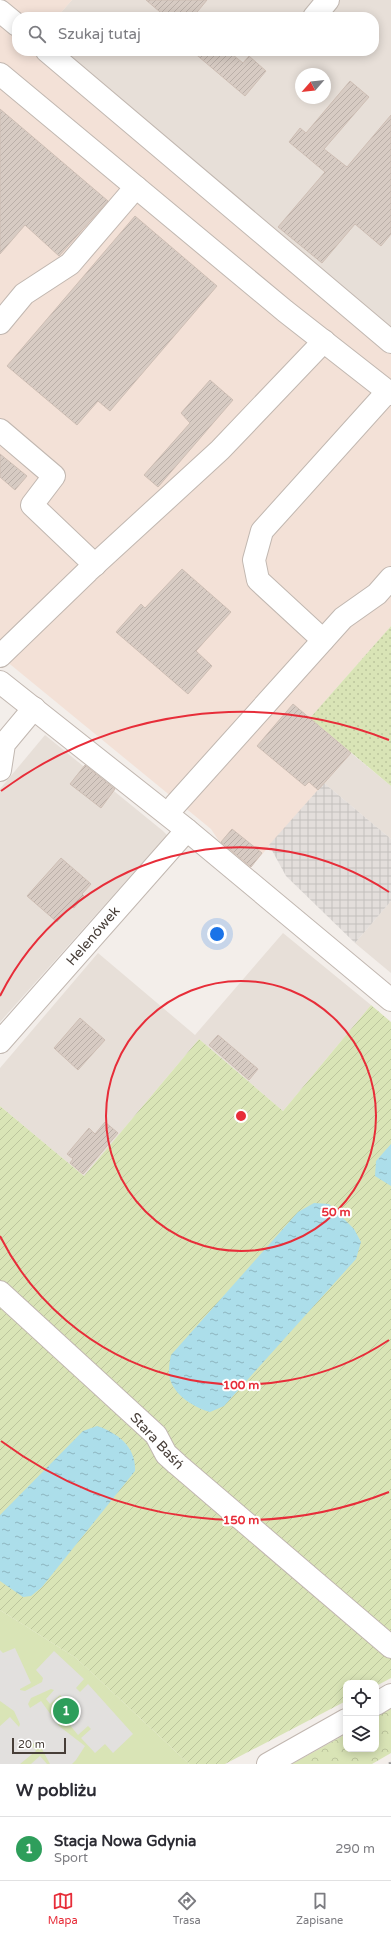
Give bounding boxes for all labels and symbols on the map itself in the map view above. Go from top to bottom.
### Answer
north arrow [295,68,331,104]
street label: Helenówek [63,903,124,969]
your location [207,924,227,944]
centre of rings [234,1109,248,1123]
text: 50 m [321,1205,351,1219]
text: 100 m [223,1378,259,1392]
street label: Stara Baśń [126,1409,188,1473]
text: 150 m [223,1513,259,1527]
pin: 1 [53,1696,79,1726]
scale bar [12,1736,66,1755]

